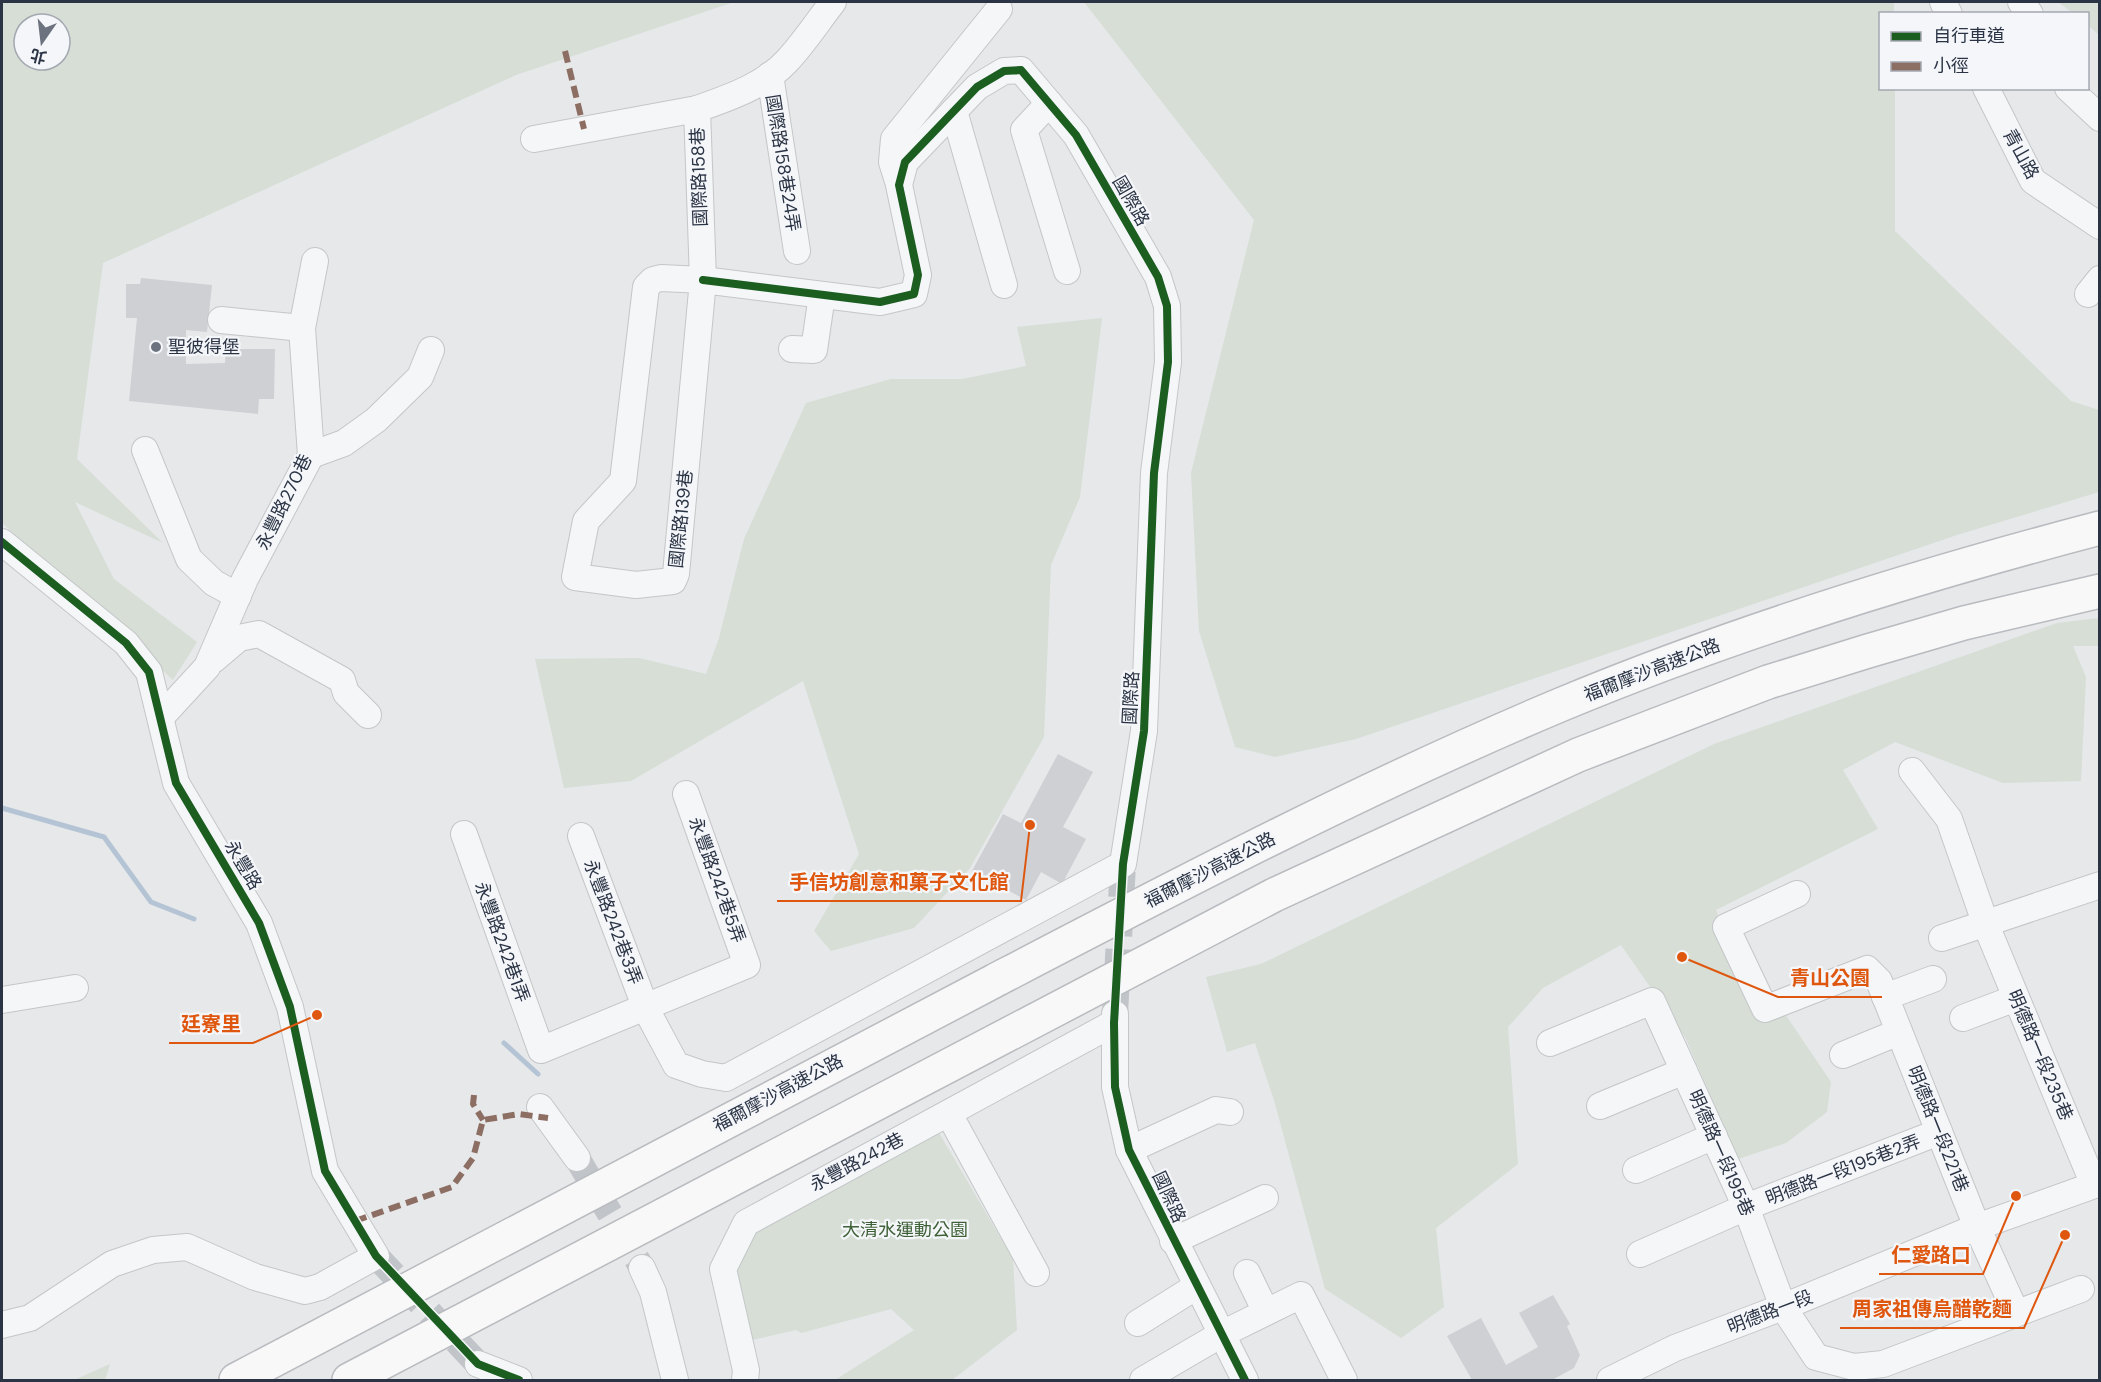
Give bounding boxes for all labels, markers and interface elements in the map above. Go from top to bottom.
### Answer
north arrow [12,12,72,72]
legend [1879,12,2089,90]
text: 自行車道 [1933,24,2005,48]
text: 北 [28,44,49,68]
text: 小徑 [1933,54,1969,78]
street label: 國際路158巷24弄 [760,93,806,233]
street label: 青山路 [1997,125,2045,183]
street label: 國際路158巷 [685,127,713,227]
street label: 國際路 [1107,172,1155,230]
place label: 聖彼得堡 [168,335,240,359]
marker: 聖彼得堡 [149,340,163,354]
street label: 永豐路270巷 [250,450,318,554]
street label: 國際路139巷 [664,468,698,570]
street label: 福爾摩沙高速公路 [1580,633,1724,707]
street label: 國際路 [1118,670,1144,726]
street label: 永豐路242巷5弄 [683,814,751,946]
street label: 福爾摩沙高速公路 [1140,827,1280,913]
street label: 永豐路 [219,836,267,894]
street label: 永豐路242巷3弄 [578,856,648,988]
callout: 手信坊創意和菓子文化館 [777,863,1021,901]
text: 手信坊創意和菓子文化館 [789,869,1009,895]
street label: 永豐路242巷1弄 [469,878,535,1006]
callout: 青山公園 [1778,959,1882,997]
text: 青山公園 [1790,965,1870,991]
street label: 明德路一段235巷 [2002,986,2078,1124]
callout: 廷寮里 [169,1005,253,1043]
text: 廷寮里 [181,1011,241,1037]
street label: 福爾摩沙高速公路 [709,1049,847,1137]
street label: 明德路一段221巷 [1902,1062,1974,1196]
street label: 明德路一段195巷 [1682,1086,1760,1220]
street label: 永豐路242巷 [806,1127,908,1197]
street label: 明德路一段195巷2弄 [1762,1129,1924,1211]
street label: 國際路 [1147,1167,1191,1227]
park label: 大清水運動公園 [842,1218,968,1242]
callout: 仁愛路口 [1879,1236,1983,1274]
text: 仁愛路口 [1891,1242,1971,1268]
street label: 明德路一段 [1724,1285,1816,1339]
callout: 周家祖傳烏醋乾麵 [1840,1290,2024,1328]
text: 周家祖傳烏醋乾麵 [1852,1296,2012,1322]

